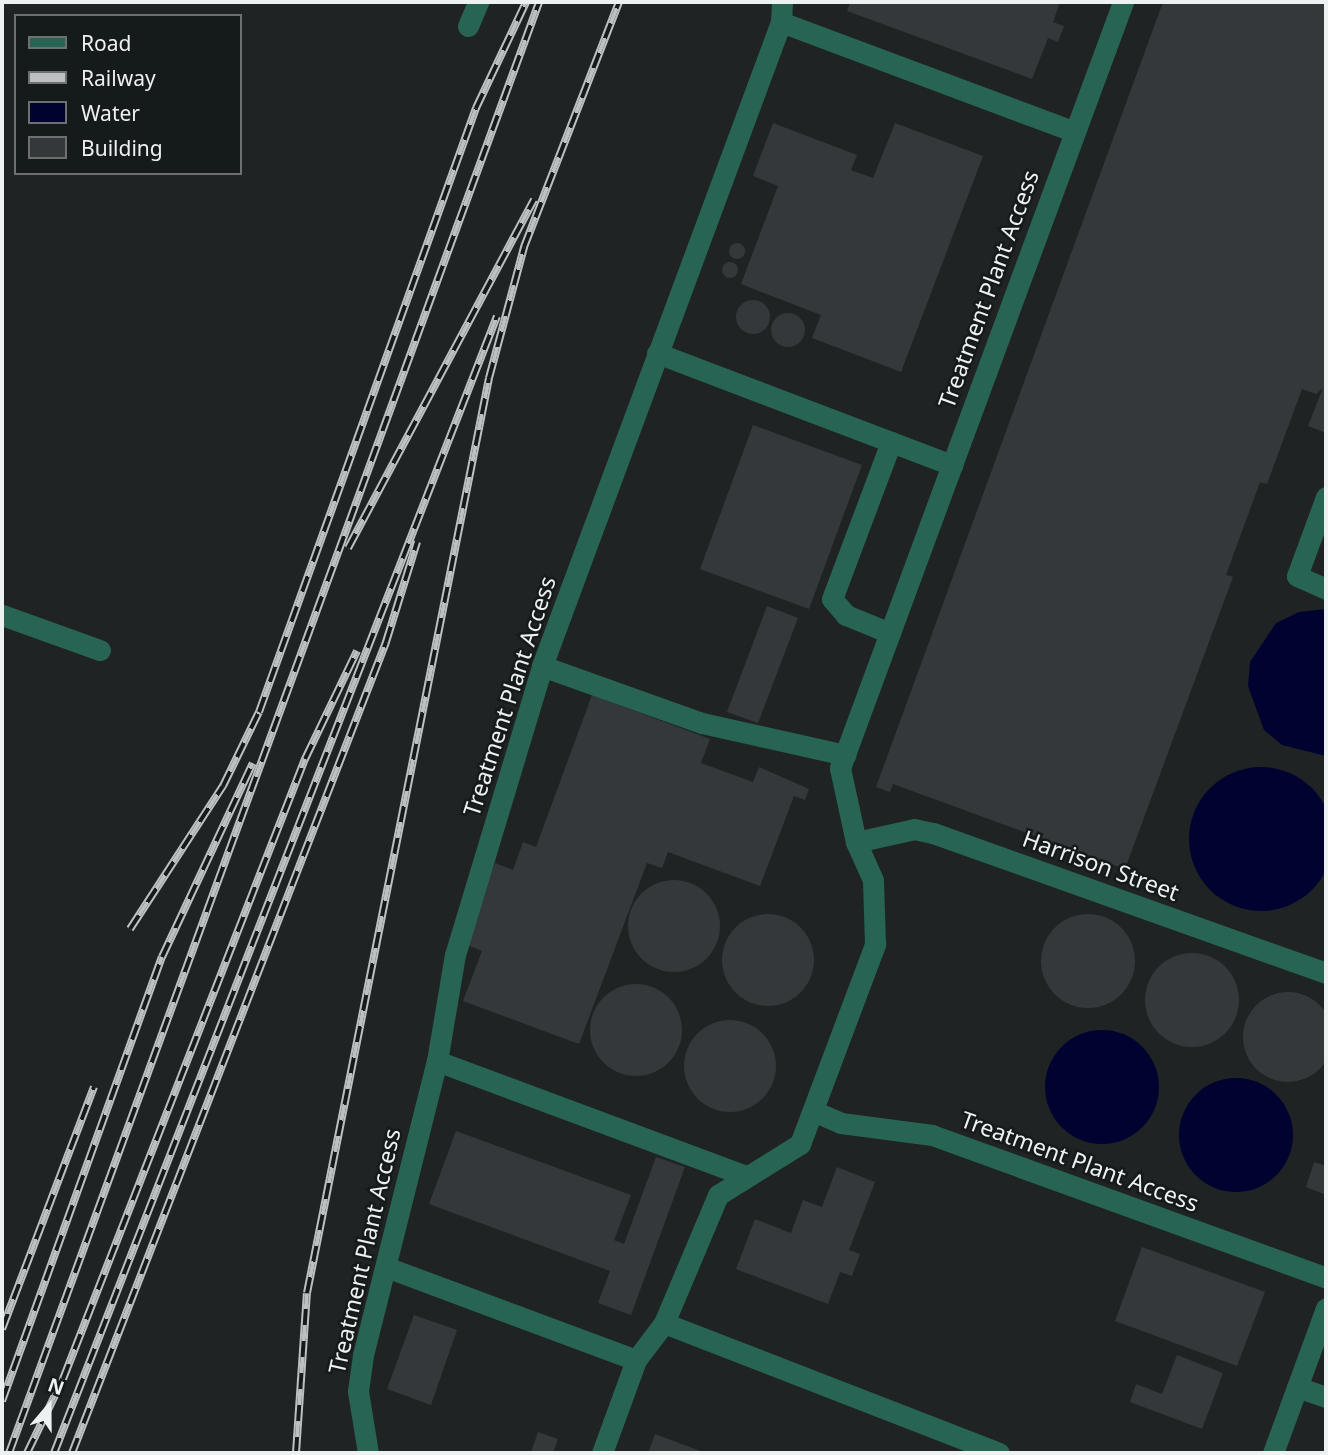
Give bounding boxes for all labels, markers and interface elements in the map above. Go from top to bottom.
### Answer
legend [14,14,242,175]
text: Road [81,29,131,57]
text: Railway [81,64,156,92]
text: Water [81,99,140,127]
text: Building [81,134,163,162]
street label: Treatment Plant Access [932,166,1044,412]
street label: Treatment Plant Access [457,572,561,820]
street label: Harrison Street [1019,824,1183,906]
street label: Treatment Plant Access [957,1105,1203,1217]
street label: Treatment Plant Access [322,1126,406,1376]
north arrow [14,1371,84,1441]
text: N [44,1371,68,1401]

